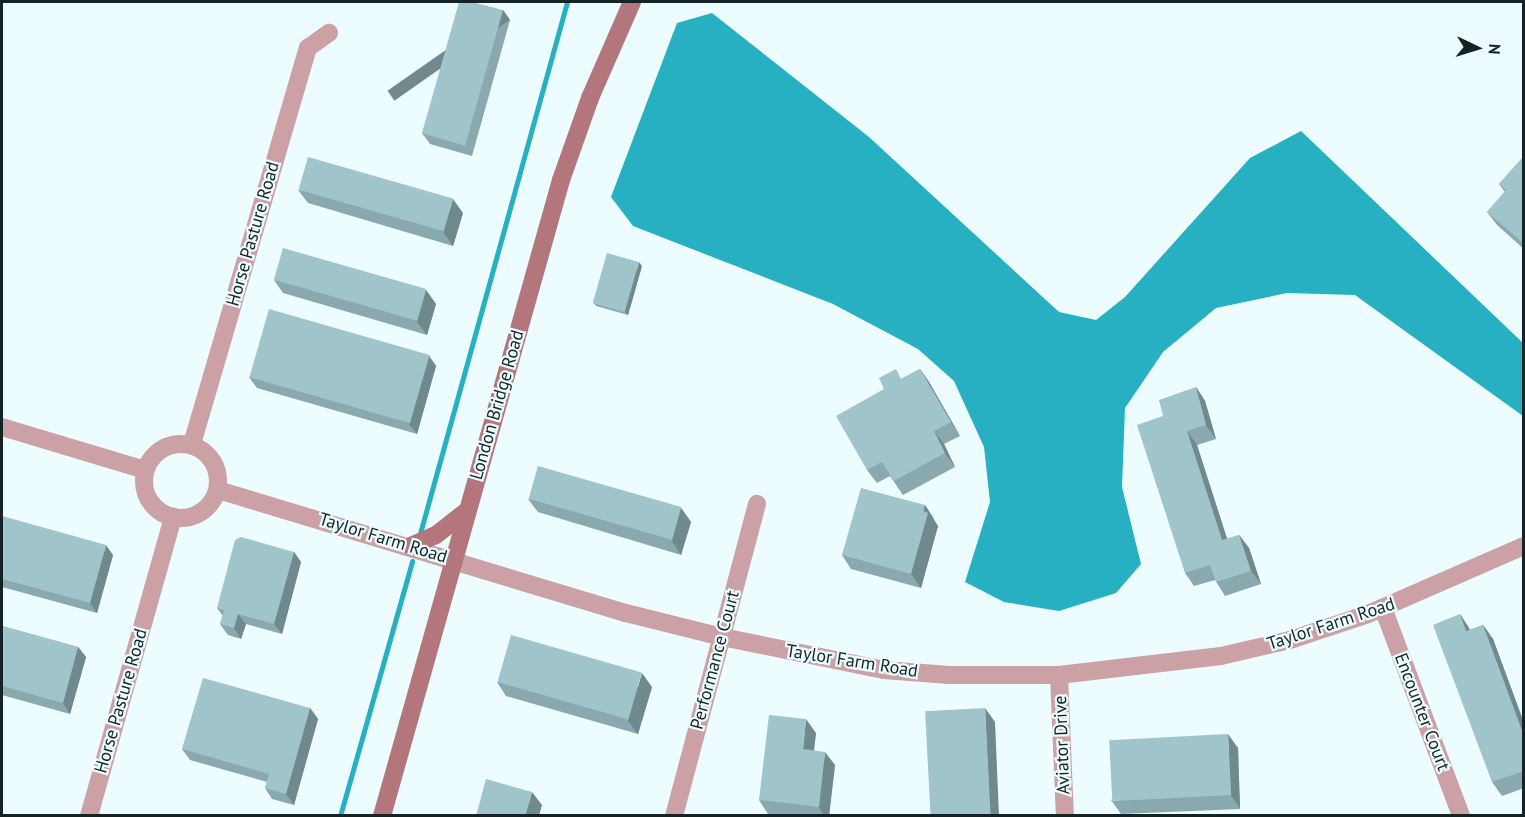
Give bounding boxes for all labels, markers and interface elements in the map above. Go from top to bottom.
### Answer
north arrow [1447,18,1507,78]
text: N [1485,43,1505,55]
street label: Horse Pasture Road [222,159,284,309]
street label: London Bridge Road [465,328,529,482]
street label: Taylor Farm Road [316,508,450,568]
street label: Performance Court [686,588,744,732]
street label: Taylor Farm Road [1264,593,1398,655]
street label: Horse Pasture Road [90,626,152,776]
street label: Taylor Farm Road [785,640,919,682]
street label: Encounter Court [1390,650,1454,774]
street label: Aviator Drive [1049,695,1075,795]

